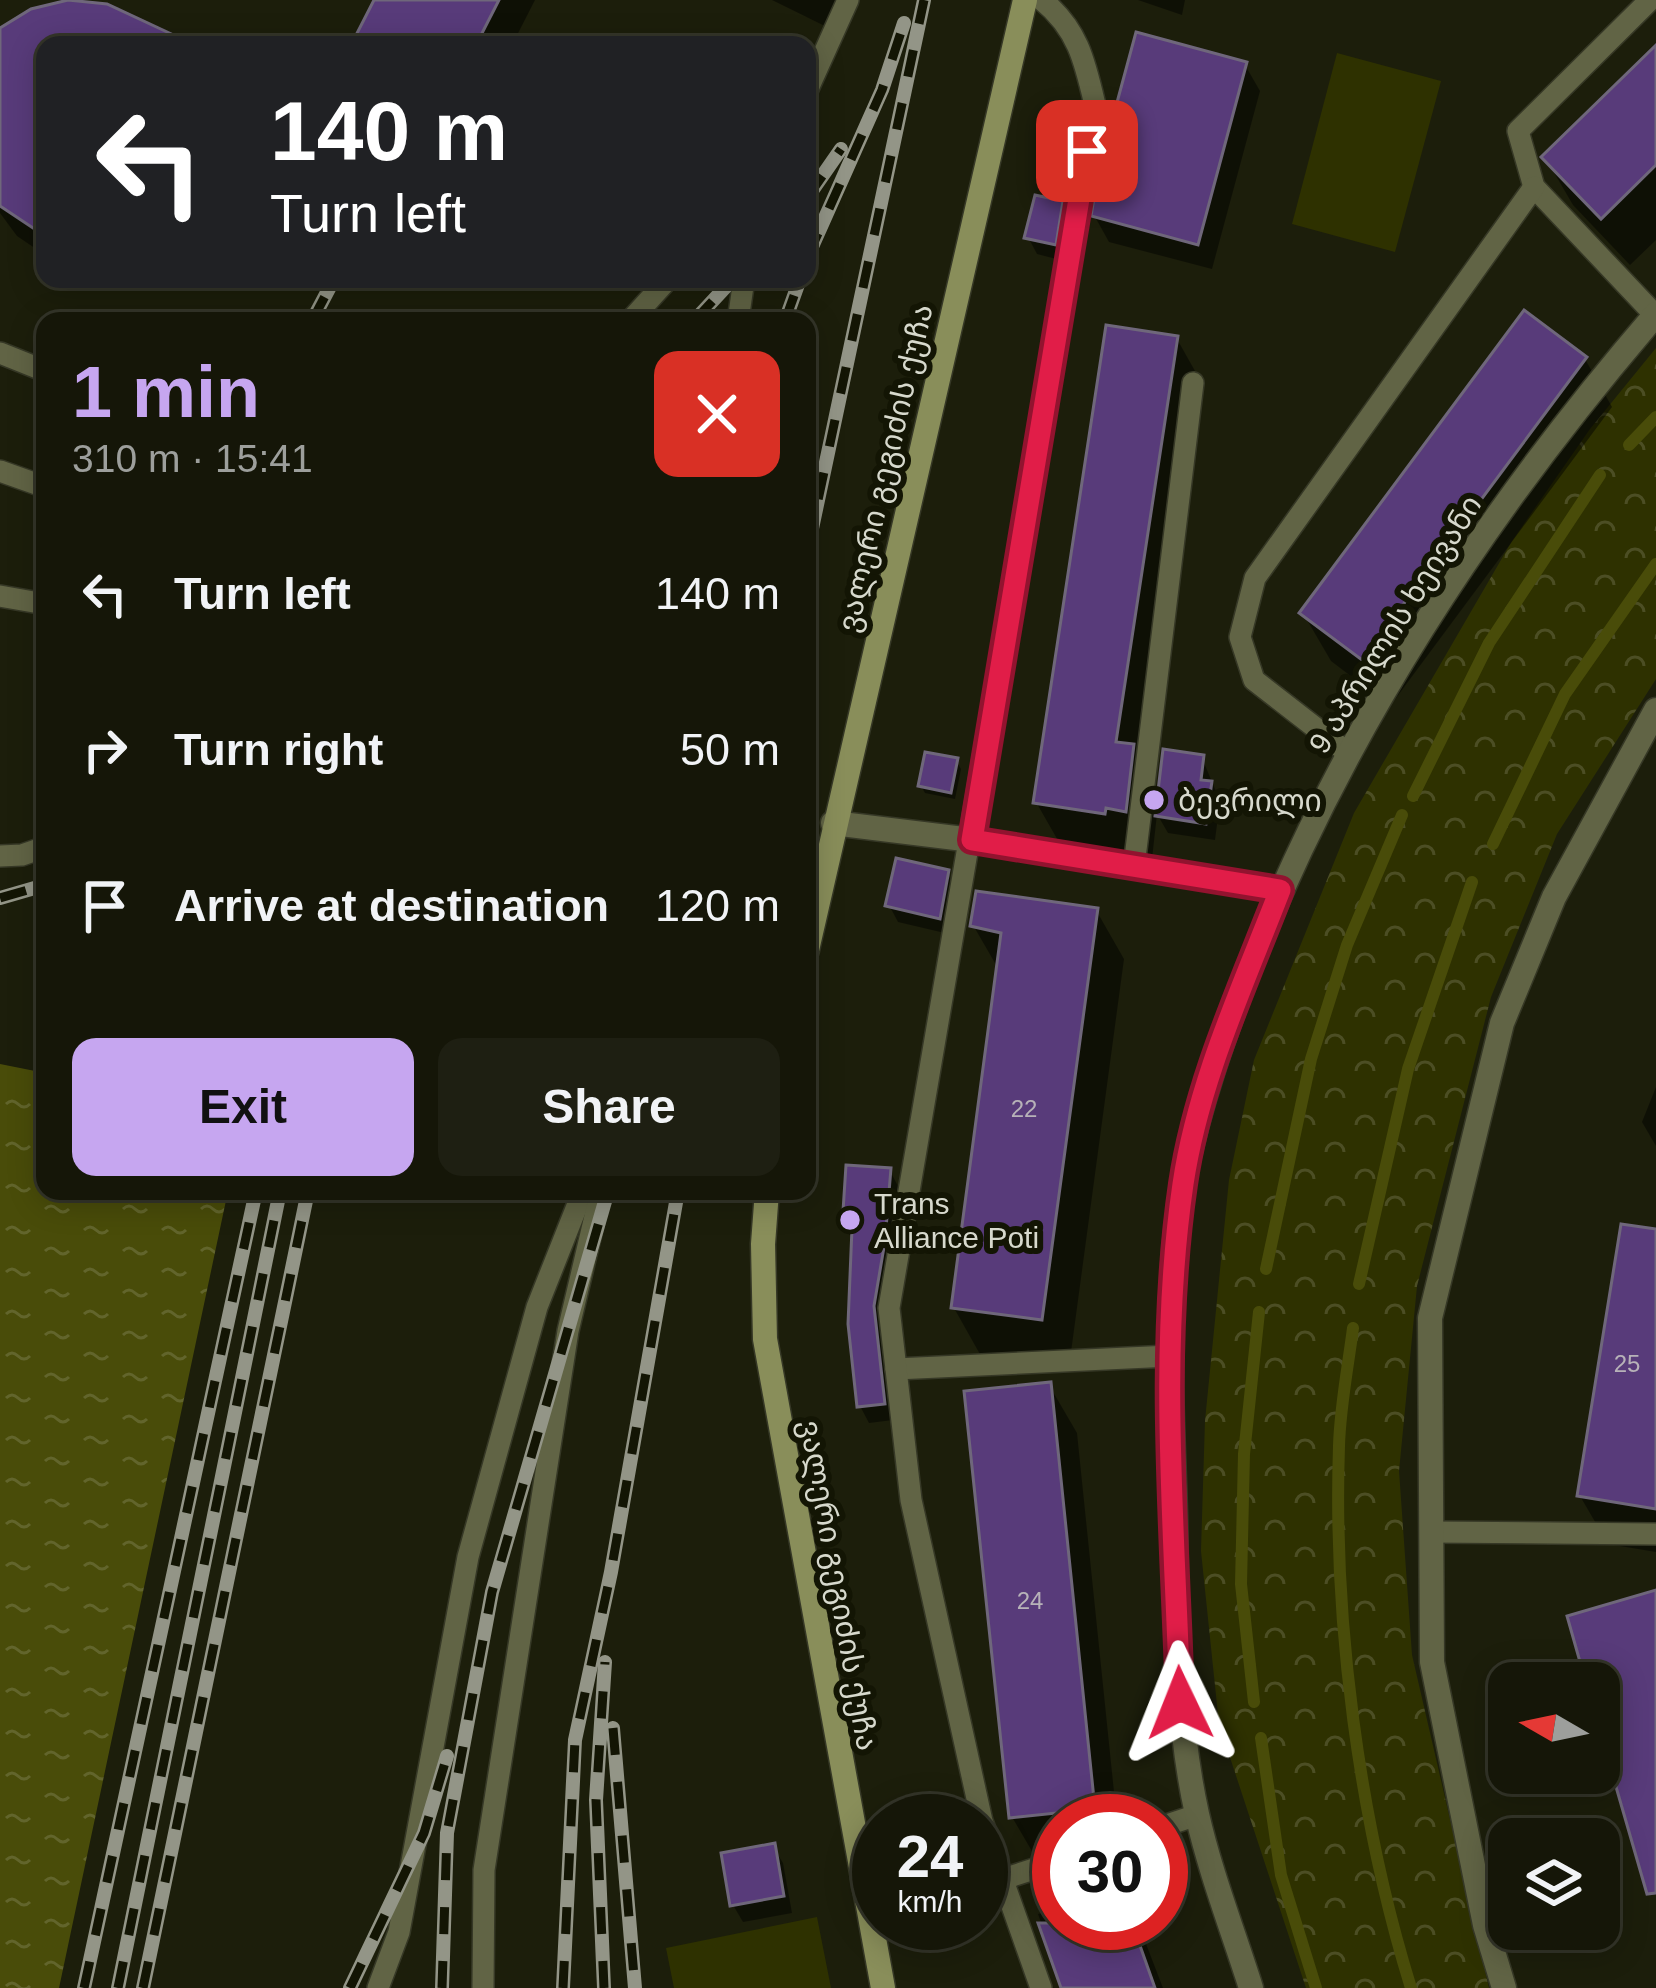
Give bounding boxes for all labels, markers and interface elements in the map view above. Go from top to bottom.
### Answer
icon: left [72,84,228,240]
text: 140 m [270,84,508,178]
pin [1036,100,1138,202]
icon: arrive [1054,118,1120,184]
text: Turn left [270,183,466,243]
street label: ვალერი გეგიძის ქუჩა [831,301,941,635]
button: close [654,351,780,477]
text: 1 min [72,352,260,432]
text: 310 m · 15:41 [72,437,313,480]
street label: 9 აპრილის ხეივანი [1302,489,1490,760]
icon: left [72,561,138,627]
text: Turn left [174,568,351,619]
text: 140 m [655,568,780,619]
icon: right [72,717,138,783]
text: Turn right [174,724,383,775]
text: 50 m [680,724,780,775]
place label: ბევრილი [1178,784,1322,819]
marker: ბევრილი [1141,787,1167,813]
icon: arrive [72,873,138,939]
text: Arrive at destination [174,880,609,931]
text: 120 m [655,880,780,931]
button: Exit [72,1038,414,1176]
button: Share [438,1038,780,1176]
house number: 22 [1011,1095,1037,1122]
place label: Trans Alliance Poti [874,1187,1039,1254]
marker: Trans Alliance Poti [837,1207,863,1233]
house number: 25 [1614,1350,1640,1377]
street label: ვალერი გეგიძის ქუჩა [792,1417,884,1753]
house number: 24 [1017,1587,1043,1614]
position arrow [1117,1640,1243,1766]
north arrow [1488,1662,1620,1794]
map controls [1488,1662,1620,1950]
speed limit sign: 30 [1032,1794,1188,1950]
button: layers [1488,1818,1620,1950]
text: 24 [897,1823,963,1890]
text: km/h [897,1885,963,1918]

